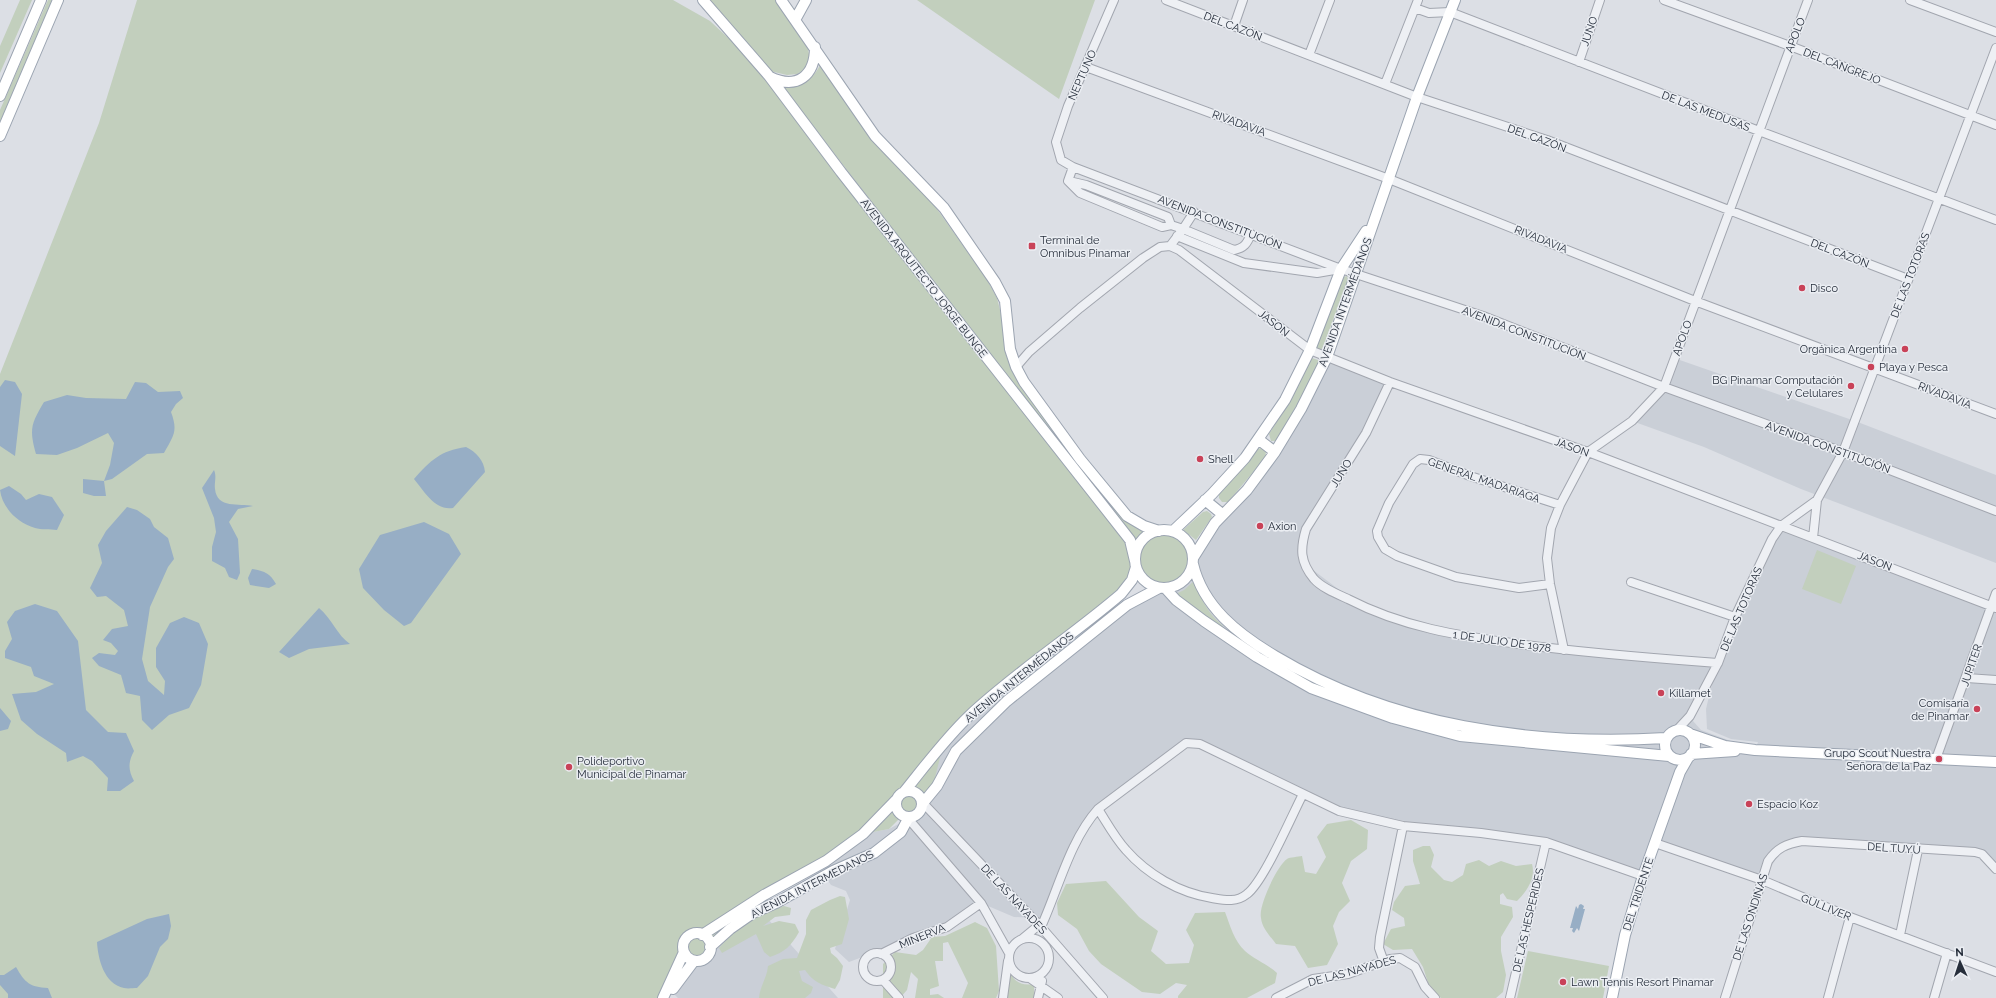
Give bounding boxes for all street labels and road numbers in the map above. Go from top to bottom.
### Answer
street label: DEL CAZÓN [1202,8,1264,44]
street label: JUNO [1578,15,1601,48]
street label: APOLO [1783,16,1808,55]
street label: DEL CANGREJO [1801,46,1882,87]
street label: NEPTUNO [1066,48,1099,102]
street label: DE LAS MEDUSAS [1660,89,1752,134]
street label: RIVADAVIA [1210,108,1268,139]
street label: DEL CAZÓN [1506,121,1568,155]
street label: AVENIDA CONSTITUCIÓN [1156,192,1284,252]
street label: AVENIDA ARQUITECTO JORGE BUNGE [858,196,990,361]
street label: RIVADAVIA [1512,223,1570,256]
street label: DE LAS TOTORAS [1888,230,1933,320]
street label: AVENIDA INTERMÉDANOS [1315,235,1375,368]
street label: DEL CAZÓN [1809,235,1871,271]
street label: AVENIDA CONSTITUCIÓN [1460,303,1588,363]
street label: JASON [1256,307,1292,340]
street label: APOLO [1670,319,1695,358]
street label: RIVADAVIA [1916,379,1974,412]
street label: AVENIDA CONSTITUCIÓN [1764,418,1892,476]
street label: JASON [1553,435,1591,460]
street label: GENERAL MADARIAGA [1426,455,1542,506]
street label: JUNO [1328,457,1355,490]
street label: JASON [1856,549,1894,574]
street label: DE LAS TOTORAS [1718,565,1765,653]
street label: AVENIDA INTERMÉDANOS [962,628,1077,725]
street label: 1 DE JULIO DE 1978 [1452,628,1552,655]
street label: JUPITER [1958,642,1985,688]
street label: DEL TUYÚ [1867,839,1921,857]
street label: AVENIDA INTERMEDANOS [749,848,876,921]
street label: DEL TRIDENTE [1621,856,1657,932]
street label: DE LAS NAYADES [978,862,1049,937]
street label: DE LAS HESPERIDES [1510,866,1547,974]
street label: DE LAS ONDINAS [1730,872,1771,962]
street label: GULLIVER [1799,891,1853,923]
street label: MINERVA [897,921,948,952]
street label: DE LAS NAYADES [1307,953,1398,989]

